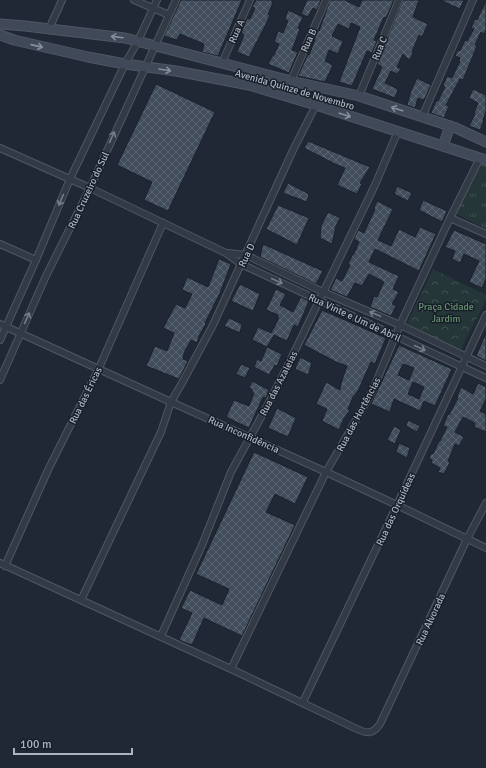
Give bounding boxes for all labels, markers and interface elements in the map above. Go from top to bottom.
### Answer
street label: Rua A [226,18,247,45]
street label: Rua B [298,27,319,54]
one-way arrow [111,33,124,41]
street label: Rua C [370,35,390,62]
one-way arrow [31,42,44,50]
one-way arrow [158,66,171,74]
street label: Avenida Quinze de Novembro [234,67,356,113]
one-way arrow [391,105,404,112]
one-way arrow [339,111,351,119]
one-way arrow [109,132,117,144]
street label: Rua Cruzeiro do Sul [66,150,112,231]
one-way arrow [57,194,64,206]
street label: Rua D [236,242,258,269]
one-way arrow [270,278,282,285]
street label: Rua Vinte e Um de Abril [306,291,403,345]
park label: Praça Cidade Jardim [418,301,474,325]
one-way arrow [369,310,381,318]
one-way arrow [24,313,32,325]
one-way arrow [414,345,426,352]
street label: Rua das Azaleias [257,348,301,418]
street label: Rua das Éricas [66,364,105,426]
street label: Rua das Hortências [334,375,384,454]
street label: Rua Inconfidência [206,414,281,456]
street label: Rua das Orquídeas [374,471,418,548]
street label: Rua Alvorada [414,592,448,647]
scale bar [14,730,132,756]
text: 100 m [20,737,52,752]

